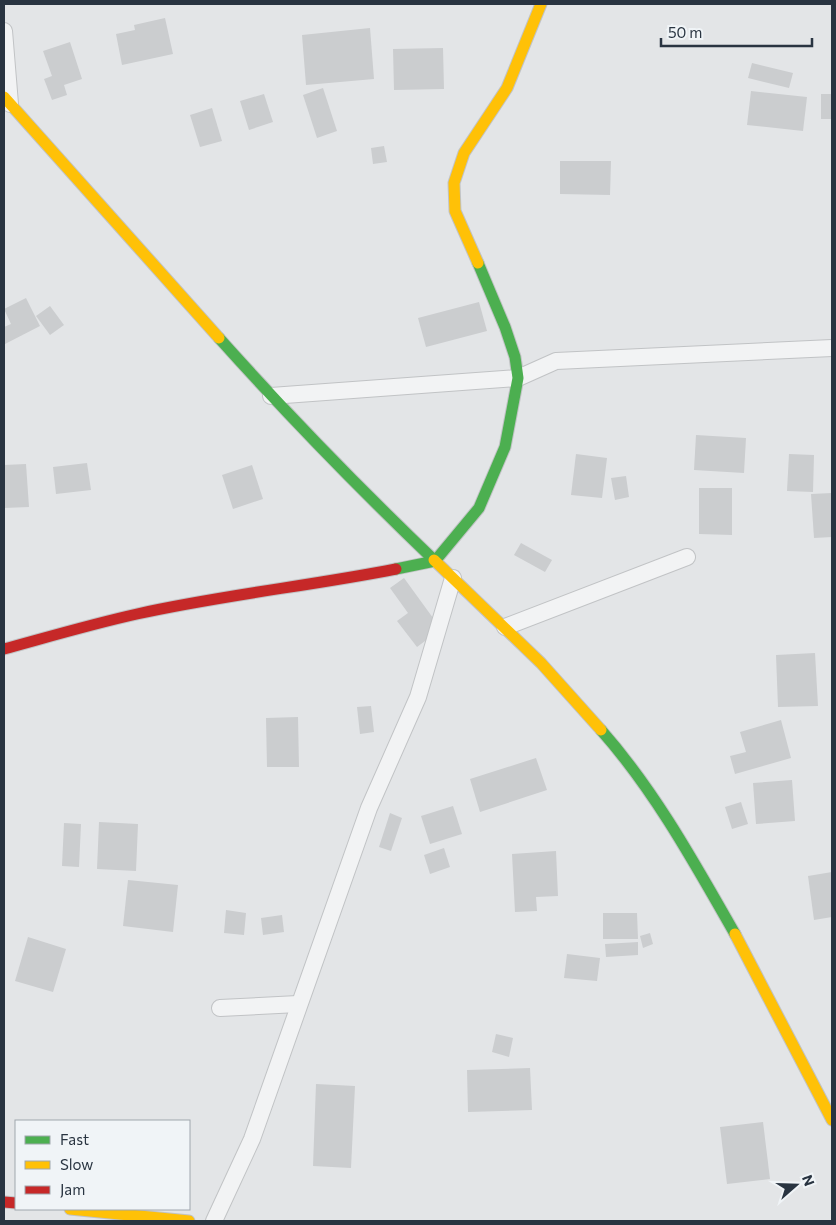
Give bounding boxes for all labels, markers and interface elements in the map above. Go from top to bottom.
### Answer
scale bar [661,15,812,47]
text: 50 m [668,23,702,41]
legend [15,1120,190,1210]
text: Fast [60,1130,89,1148]
text: Slow [60,1155,93,1173]
north arrow [771,1160,821,1210]
text: N [799,1173,818,1188]
text: Jam [60,1180,85,1198]

